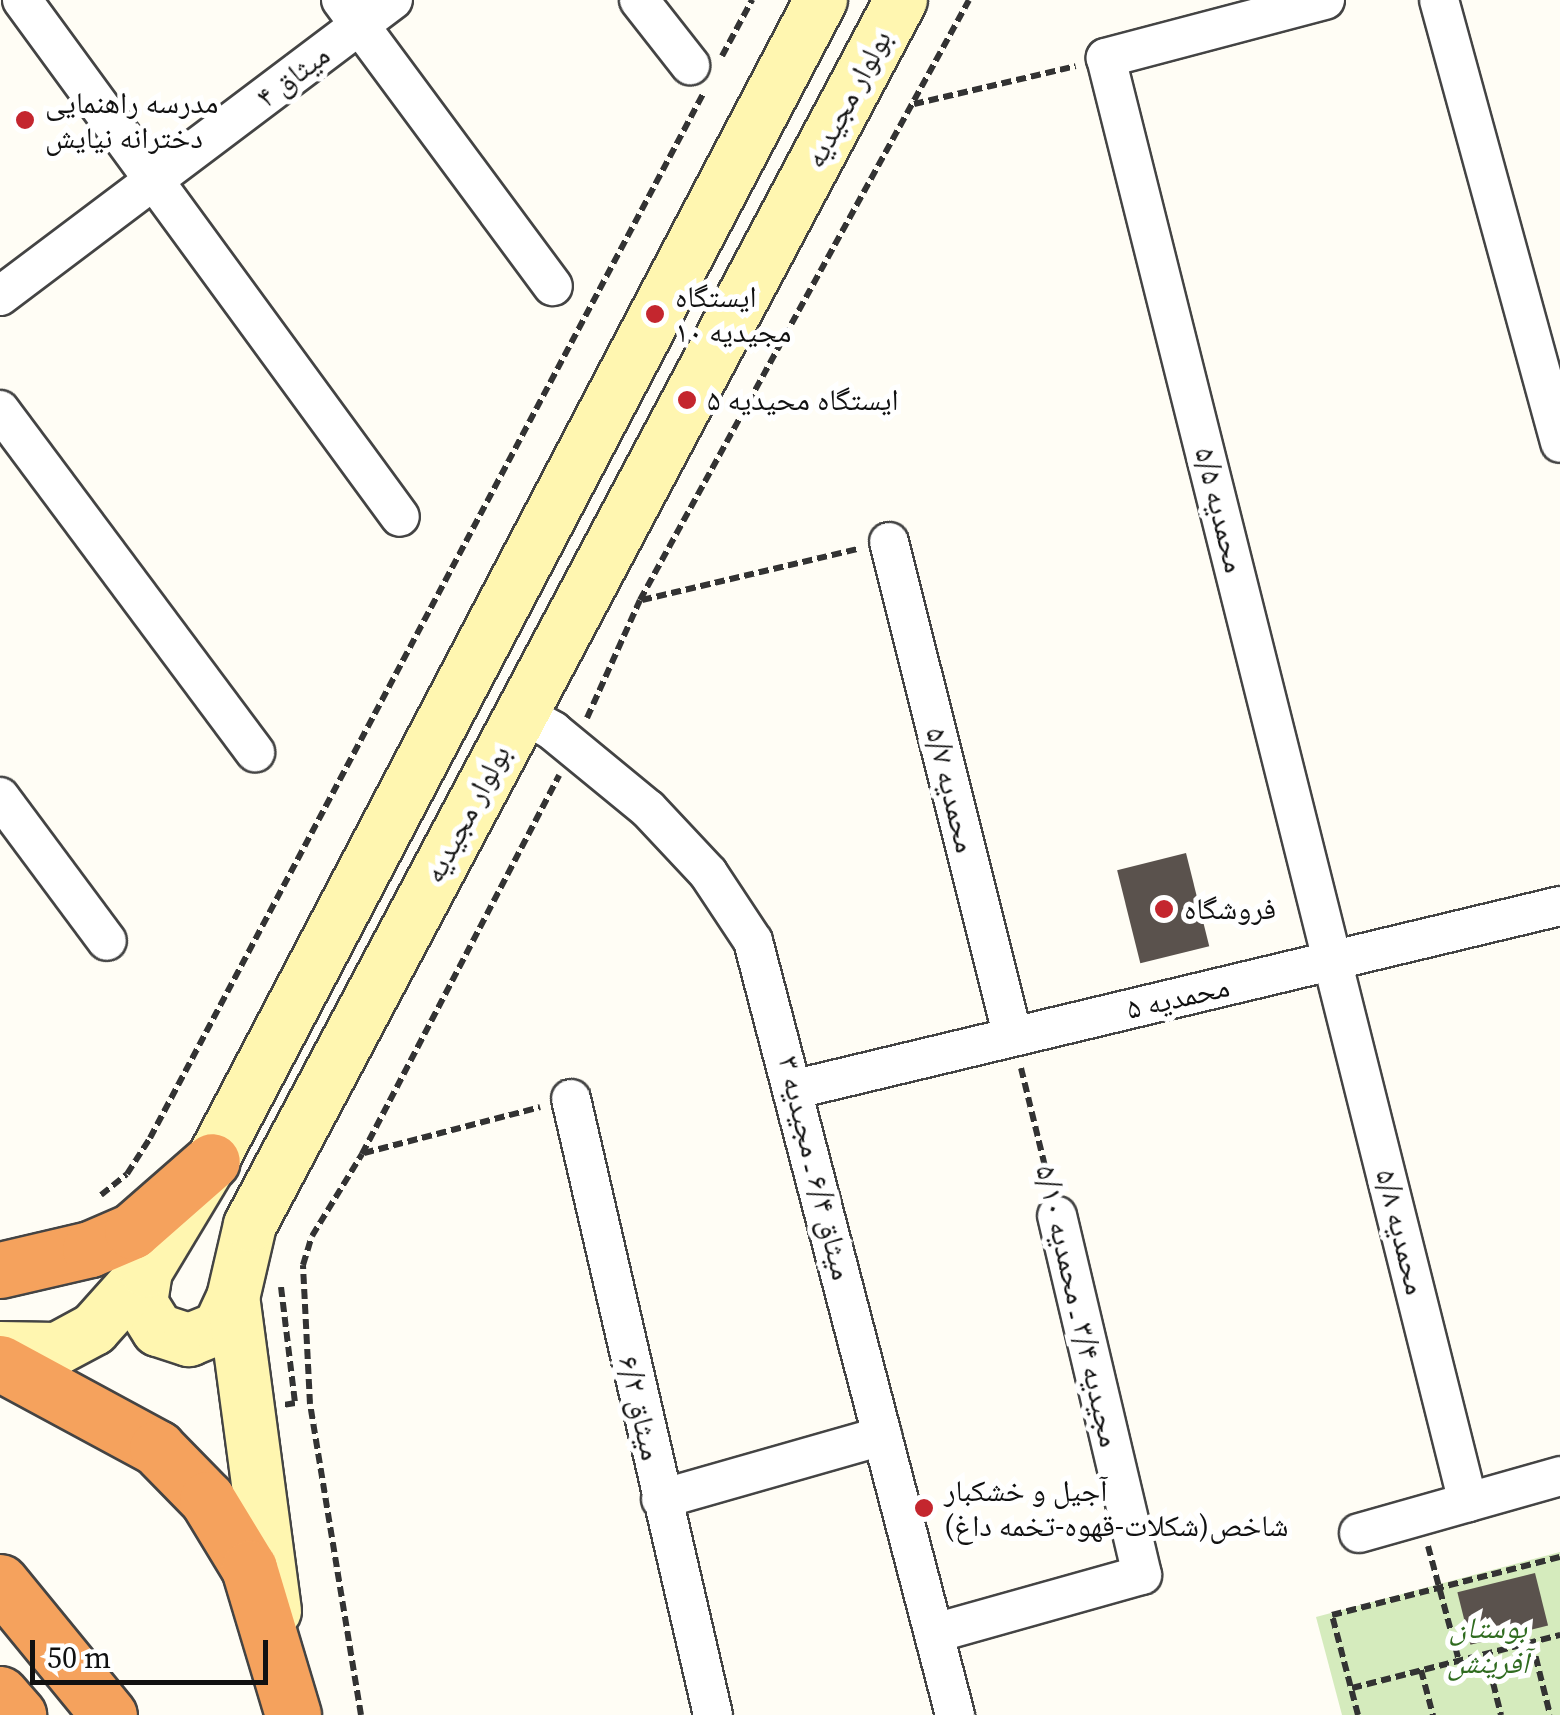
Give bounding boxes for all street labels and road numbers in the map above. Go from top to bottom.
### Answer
street label: بولوار مجیدیه [797,24,899,174]
street label: میثاق ۴ [249,37,337,115]
street label: محمدیه ۵/۵ [1187,444,1253,576]
street label: محمدیه ۵/۷ [918,724,984,856]
street label: بولوار مجیدیه [416,739,518,889]
street label: محمدیه ۵ [1123,969,1233,1027]
street label: میثاق ۶/۴ ـ مجیدیه ۳ [770,1052,860,1284]
street label: مجیدیه ۳/۴ ـ محمدیه ۵/۱۰ [1028,1162,1128,1450]
street label: محمدیه ۵/۸ [1368,1166,1434,1298]
street label: میثاق ۶/۲ [611,1352,669,1464]

